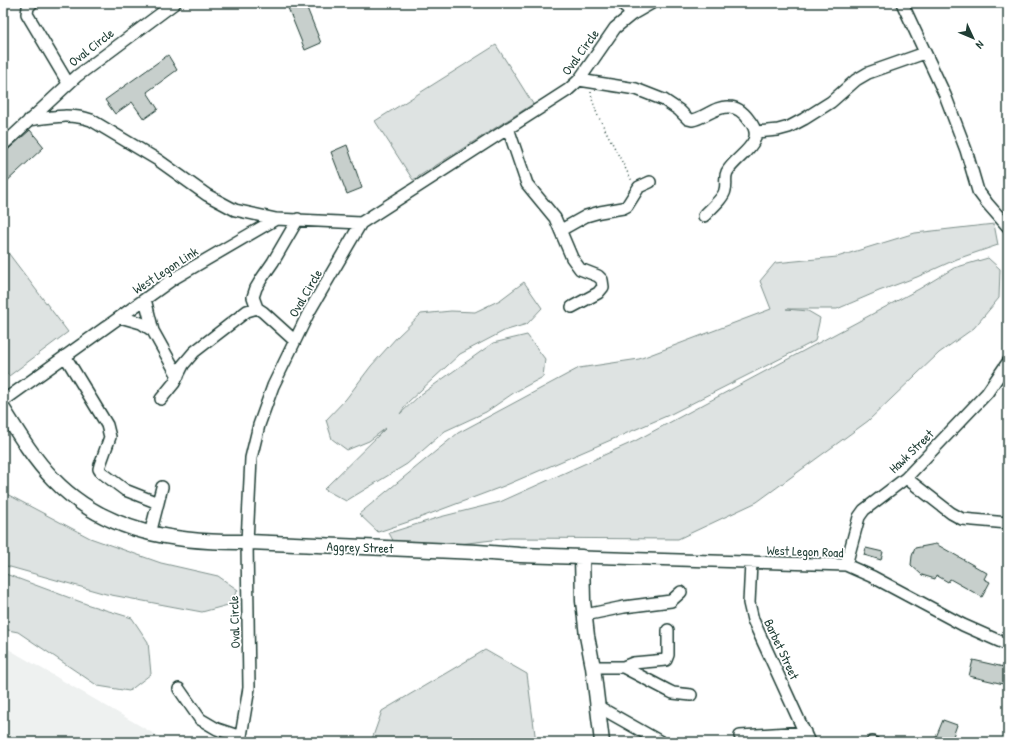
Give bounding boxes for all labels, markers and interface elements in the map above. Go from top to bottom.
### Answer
north arrow [953,18,993,58]
street label: Oval Circle [65,24,117,70]
street label: Oval Circle [557,25,603,79]
text: N [973,38,987,52]
street label: West Legon Link [129,242,202,298]
street label: Oval Circle [284,266,326,320]
street label: Hawk Street [885,425,938,477]
street label: Aggrey Street [326,537,394,557]
street label: West Legon Road [766,541,844,561]
street label: Oval Circle [224,595,244,649]
street label: Barbet Street [760,616,804,683]

